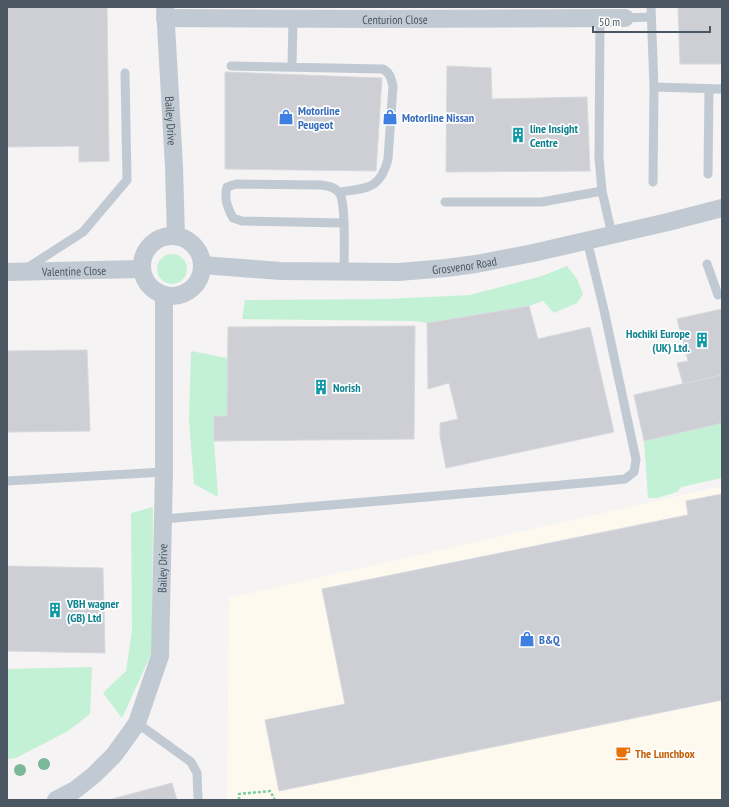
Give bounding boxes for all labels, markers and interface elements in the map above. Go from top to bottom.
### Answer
scale bar [593,8,710,34]
street label: Centurion Close [362,11,428,27]
text: 50 m [599,14,620,29]
street label: Bailey Drive [163,96,180,146]
place label: Motorline Peugeot [298,103,340,132]
shop icon: Motorline Peugeot [277,108,295,126]
shop icon: Motorline Nissan [381,108,399,126]
place label: Motorline Nissan [402,110,474,125]
place label: line Insight Centre [530,121,578,150]
building icon: line Insight Centre [509,126,527,144]
street label: Grosvenor Road [432,253,498,277]
street label: Valentine Close [41,262,106,279]
place label: Hochiki Europe (UK) Ltd. [626,326,690,355]
building icon: Hochiki Europe (UK) Ltd. [693,331,711,349]
building icon: Norish [312,378,330,396]
place label: Norish [333,380,361,395]
street label: Bailey Drive [154,543,170,593]
place label: VBH wagner (GB) Ltd [66,596,120,625]
building icon: VBH wagner (GB) Ltd [46,601,64,619]
shop icon: B&Q [518,630,536,648]
place label: B&Q [539,632,560,647]
cafe icon: The Lunchbox [614,744,632,762]
place label: The Lunchbox [635,746,696,761]

